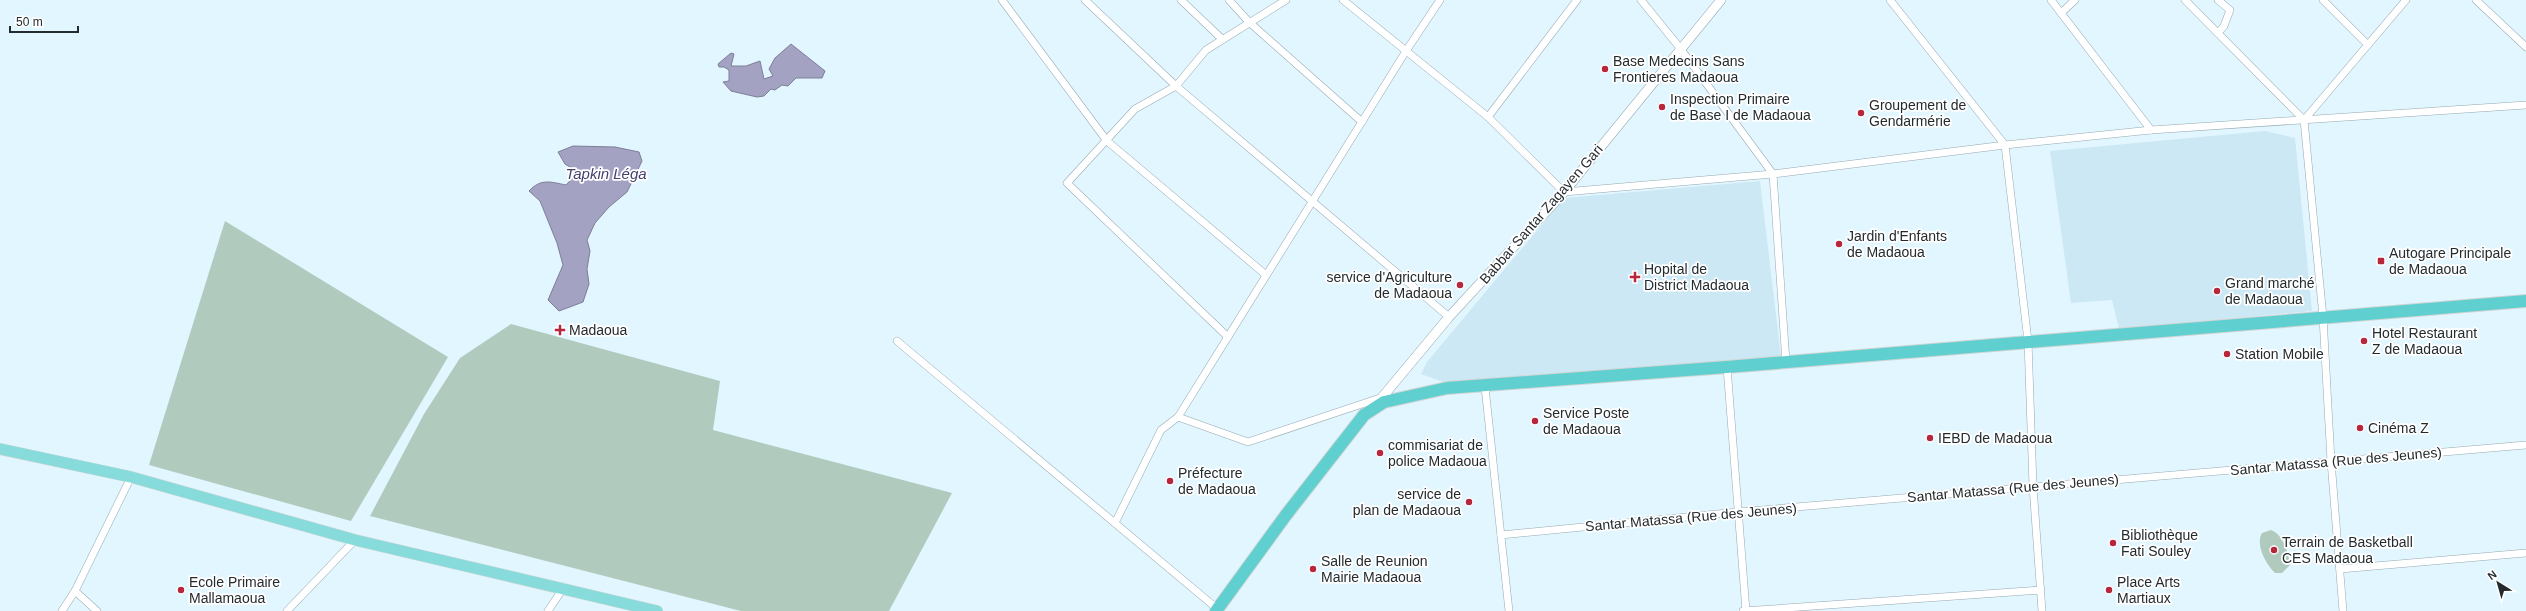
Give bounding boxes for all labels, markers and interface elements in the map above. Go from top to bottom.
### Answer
scale bar [10,8,78,34]
text: 50 m [16,15,43,29]
place label: Base Medecins Sans Frontieres Madaoua [1613,53,1745,85]
marker: Base Medecins Sans Frontieres Madaoua [1600,64,1610,74]
place label: Inspection Primaire de Base I de Madaoua [1670,91,1811,123]
place label: Groupement de Gendarmérie [1869,97,1966,129]
marker: Inspection Primaire de Base I de Madaoua [1657,102,1667,112]
marker: Groupement de Gendarmérie [1856,108,1866,118]
street label: Babbar Santar Zagayen Gari [1476,141,1606,287]
water label: Tapkin Léga [565,165,647,182]
place label: Jardin d'Enfants de Madaoua [1847,228,1947,260]
marker: Jardin d'Enfants de Madaoua [1834,239,1844,249]
place label: Autogare Principale de Madaoua [2389,245,2511,277]
marker: Autogare Principale de Madaoua [2376,256,2386,266]
place label: Hopital de District Madaoua [1644,261,1749,293]
place label: service d'Agriculture de Madaoua [1326,269,1452,301]
marker: Hopital de District Madaoua [1629,271,1641,283]
place label: Grand marché de Madaoua [2225,275,2315,307]
marker: service d'Agriculture de Madaoua [1455,280,1465,290]
marker: Grand marché de Madaoua [2212,286,2222,296]
place label: Madaoua [569,322,628,338]
marker: Madaoua [554,324,566,336]
place label: Hotel Restaurant Z de Madaoua [2372,325,2477,357]
marker: Hotel Restaurant Z de Madaoua [2359,336,2369,346]
place label: Station Mobile [2235,346,2324,362]
marker: Station Mobile [2222,349,2232,359]
place label: Service Poste de Madaoua [1543,405,1630,437]
marker: Service Poste de Madaoua [1530,416,1540,426]
place label: Cinéma Z [2368,420,2429,436]
marker: Cinéma Z [2355,423,2365,433]
place label: IEBD de Madaoua [1938,430,2053,446]
marker: IEBD de Madaoua [1925,433,1935,443]
place label: commisariat de police Madaoua [1388,437,1487,469]
street label: Santar Matassa (Rue des Jeunes) [2229,444,2443,478]
marker: commisariat de police Madaoua [1375,448,1385,458]
place label: Préfecture de Madaoua [1178,465,1256,497]
street label: Santar Matassa (Rue des Jeunes) [1906,471,2120,505]
marker: Préfecture de Madaoua [1165,476,1175,486]
place label: service de plan de Madaoua [1353,486,1461,518]
marker: service de plan de Madaoua [1464,497,1474,507]
street label: Santar Matassa (Rue des Jeunes) [1584,500,1798,534]
place label: Bibliothèque Fati Souley [2121,527,2198,559]
place label: Terrain de Basketball CES Madaoua [2282,534,2413,566]
marker: Bibliothèque Fati Souley [2108,538,2118,548]
marker: Terrain de Basketball CES Madaoua [2269,545,2279,555]
place label: Salle de Reunion Mairie Madaoua [1321,553,1428,585]
north arrow [2478,563,2518,603]
marker: Salle de Reunion Mairie Madaoua [1308,564,1318,574]
text: N [2485,568,2499,582]
place label: Ecole Primaire Mallamaoua [189,574,280,606]
place label: Place Arts Martiaux [2117,574,2180,606]
marker: Ecole Primaire Mallamaoua [176,585,186,595]
marker: Place Arts Martiaux [2104,585,2114,595]

